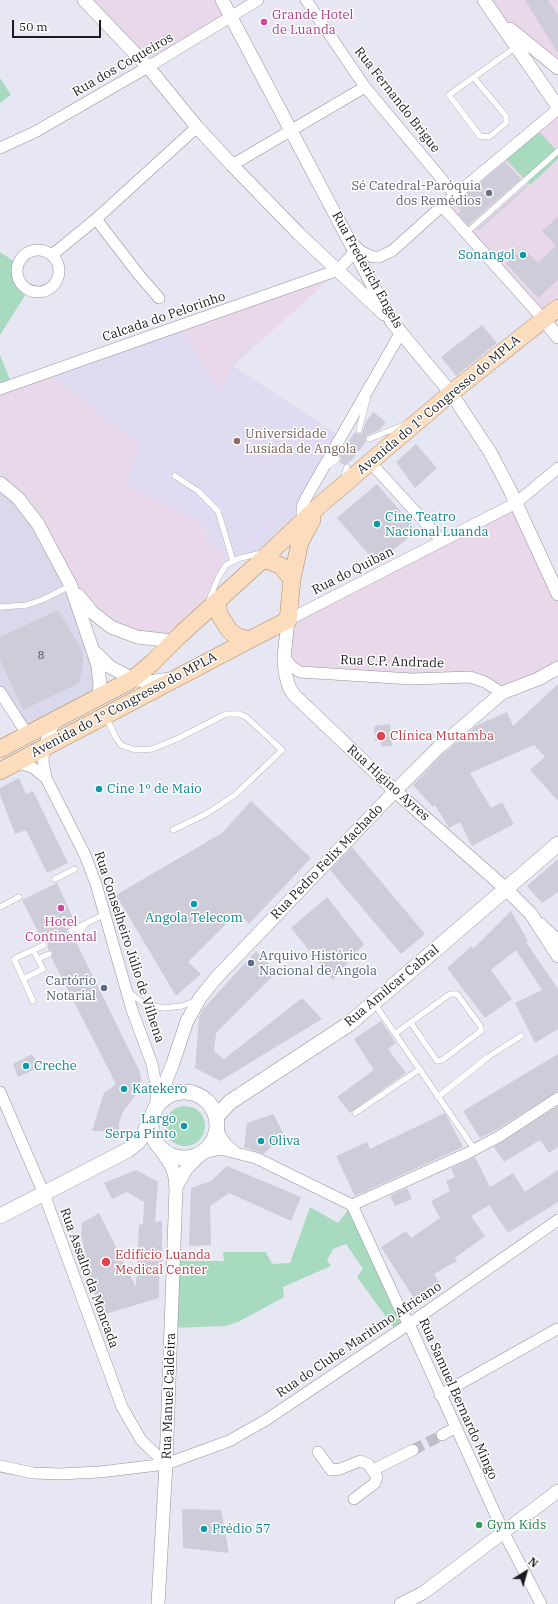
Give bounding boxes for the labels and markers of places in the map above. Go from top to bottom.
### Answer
place label: Grande Hotel de Luanda [272,7,353,38]
marker: Grande Hotel de Luanda [259,17,269,27]
place label: Sé Catedral-Paróquia dos Remédios [351,178,481,209]
marker: Sé Catedral-Paróquia dos Remédios [484,188,494,198]
place label: Sonangol [458,247,515,263]
marker: Sonangol [518,250,528,260]
place label: Universidade Lusíada de Angola [245,426,357,457]
marker: Universidade Lusíada de Angola [232,436,242,446]
place label: Cine Teatro Nacional Luanda [385,509,489,540]
marker: Cine Teatro Nacional Luanda [372,519,382,529]
place label: Clínica Mutamba [390,728,494,744]
marker: Clínica Mutamba [375,730,387,742]
place label: Cine 1º de Maio [107,781,202,797]
marker: Cine 1º de Maio [94,784,104,794]
marker: Angola Telecom [189,899,199,909]
marker: Hotel Continental [56,903,66,913]
place label: Angola Telecom [145,910,243,926]
place label: Hotel Continental [25,914,97,945]
place label: Arquivo Histórico Nacional de Angola [259,948,377,979]
marker: Arquivo Histórico Nacional de Angola [246,958,256,968]
place label: Cartório Notarial [46,973,96,1004]
marker: Cartório Notarial [99,983,109,993]
place label: Creche [34,1058,77,1074]
marker: Creche [21,1061,31,1071]
place label: Katekero [132,1081,187,1097]
marker: Katekero [119,1084,129,1094]
place label: Largo Serpa Pinto [105,1111,176,1142]
marker: Largo Serpa Pinto [179,1121,189,1131]
place label: Oliva [269,1133,300,1149]
marker: Oliva [256,1136,266,1146]
place label: Edifício Luanda Medical Center [115,1247,211,1278]
marker: Edifício Luanda Medical Center [100,1256,112,1268]
place label: Gym Kids [487,1517,546,1533]
marker: Gym Kids [474,1520,484,1530]
place label: Prédio 57 [212,1521,271,1537]
marker: Prédio 57 [199,1524,209,1534]

